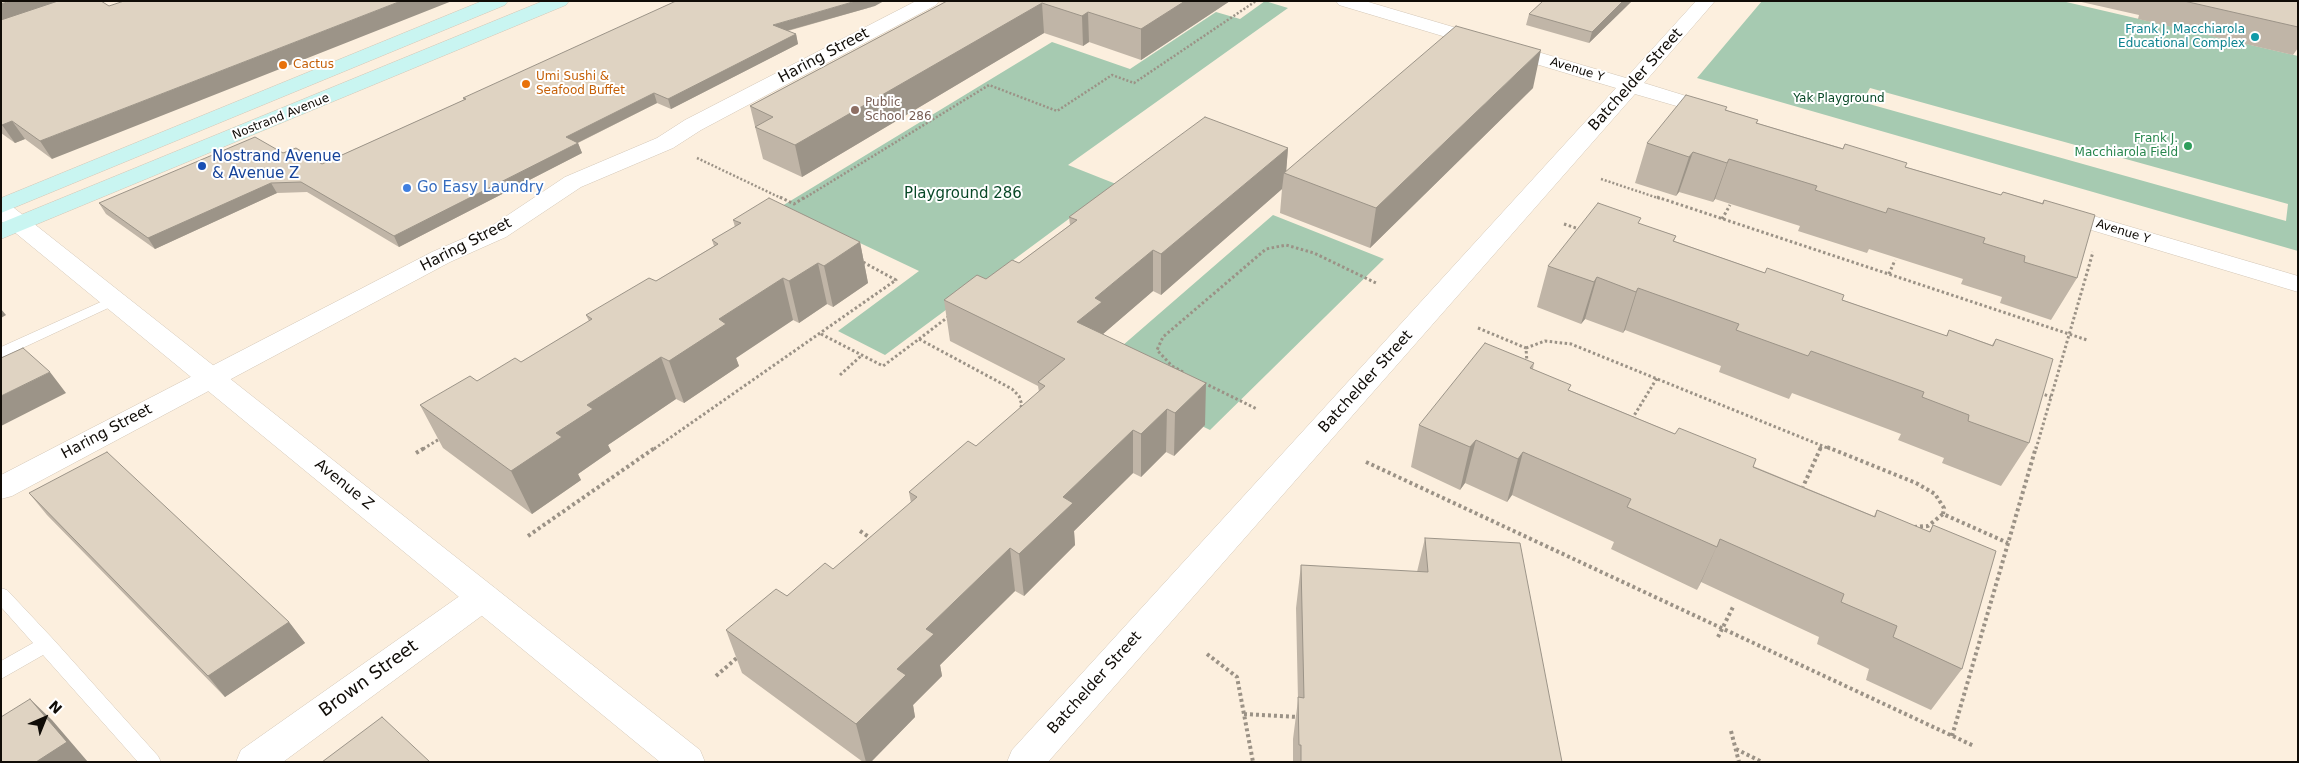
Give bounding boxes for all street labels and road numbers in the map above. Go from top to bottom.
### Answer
street label: Haring Street [776,25,872,87]
street label: Batchelder Street [1585,25,1687,135]
street label: Avenue Y [1548,55,1606,85]
street label: Nostrand Avenue [230,91,332,143]
street label: Haring Street [417,214,515,276]
street label: Avenue Y [2094,217,2152,247]
street label: Batchelder Street [1315,327,1417,437]
street label: Haring Street [59,401,155,463]
street label: Avenue Z [311,456,377,514]
street label: Batchelder Street [1044,628,1146,738]
street label: Brown Street [315,636,423,722]

